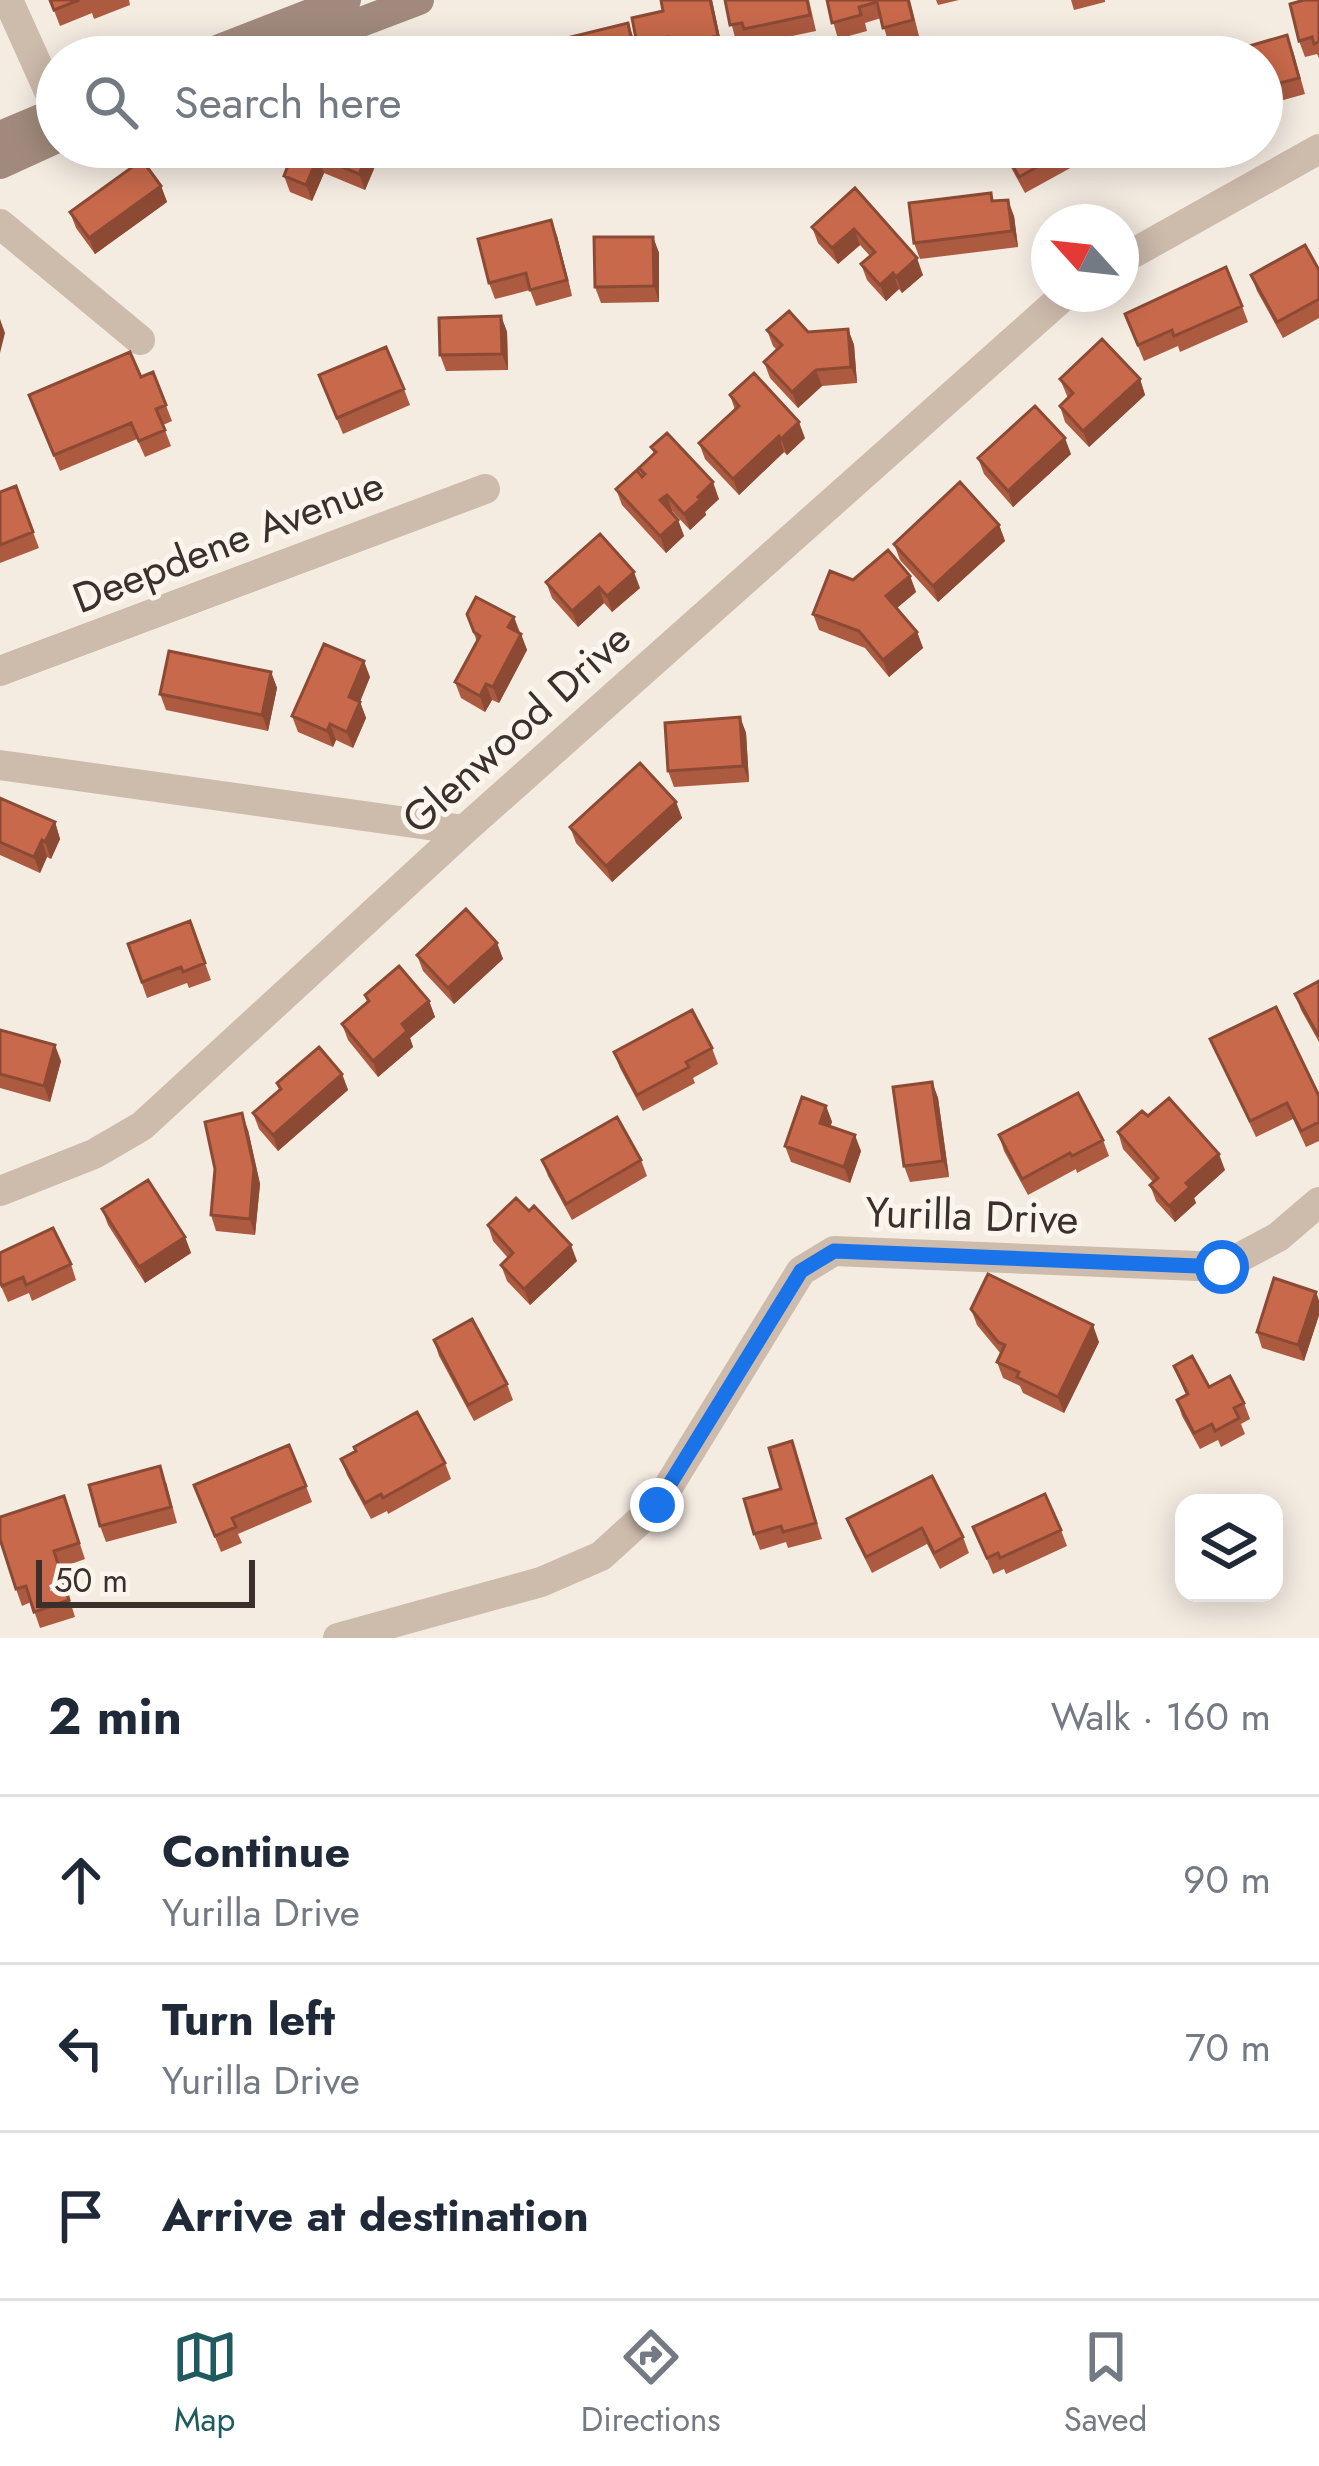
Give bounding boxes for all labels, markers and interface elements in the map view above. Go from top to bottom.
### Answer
search box [36,36,1283,168]
icon: search [78,69,144,135]
text: Search here [174,70,402,135]
north arrow [1031,204,1139,312]
street label: Deepdene Avenue [64,454,392,629]
street label: Glenwood Drive [388,609,644,848]
street label: Yurilla Drive [864,1181,1080,1250]
route start [1195,1240,1249,1294]
route end [630,1478,684,1532]
map controls [1175,1494,1283,1602]
button: layers [1175,1494,1283,1602]
scale bar [36,1554,255,1607]
text: 50 m [54,1557,128,1604]
text: 2 min [48,1679,182,1753]
text: Walk · 160 m [1051,1688,1271,1745]
text: Continue [162,1819,350,1884]
icon: ahead [48,1847,114,1913]
text: 90 m [1183,1851,1271,1908]
text: Yurilla Drive [162,1884,360,1941]
text: Turn left [162,1987,335,2052]
icon: left [48,2015,114,2081]
text: 70 m [1185,2019,1271,2076]
text: Yurilla Drive [162,2052,360,2109]
icon: arrive [48,2183,114,2249]
text: Arrive at destination [162,2183,589,2248]
tab: Map [172,2324,238,2443]
tab: Directions [581,2324,721,2443]
tab: Saved [1064,2324,1147,2443]

